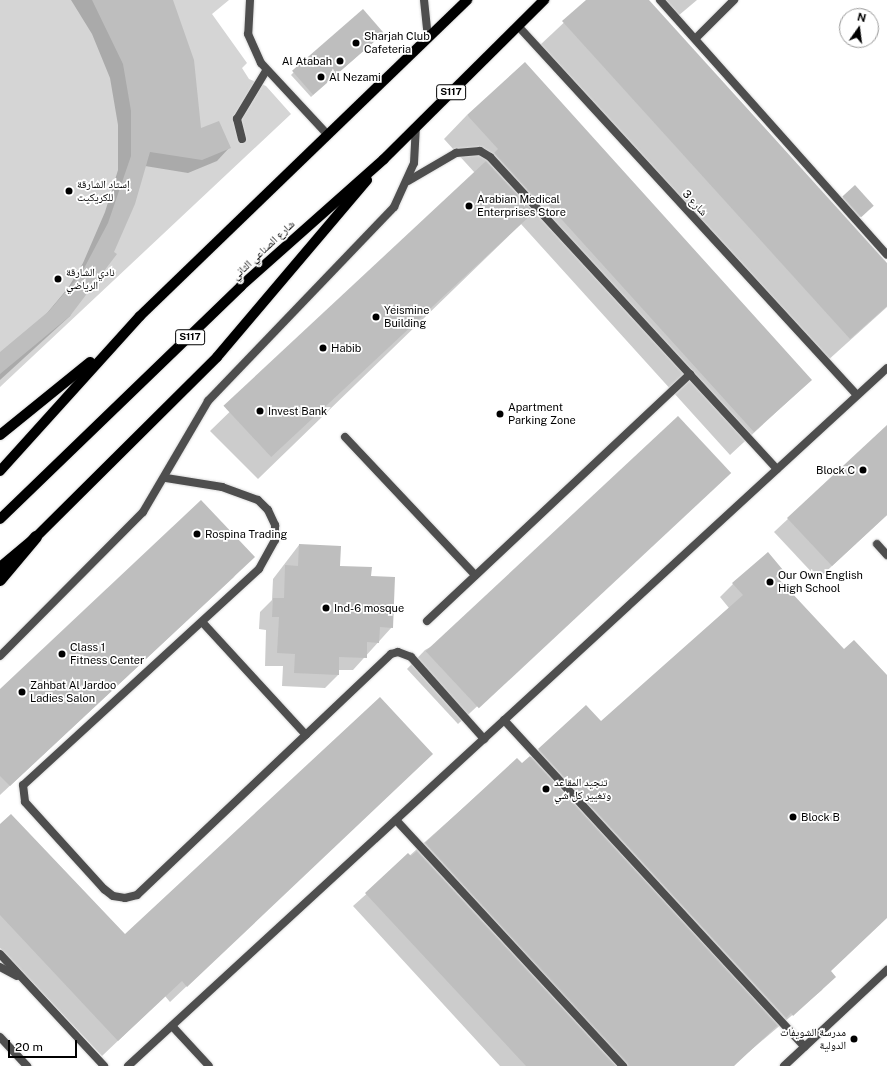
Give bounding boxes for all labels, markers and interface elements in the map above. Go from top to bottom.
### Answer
north arrow [839,8,879,48]
text: N [856,10,867,24]
place label: Sharjah Club Cafeteria [364,30,430,56]
marker: Sharjah Club Cafeteria [351,38,361,48]
place label: Al Atabah [282,54,332,68]
marker: Al Atabah [335,56,345,66]
place label: Al Nezami [329,70,381,84]
marker: Al Nezami [316,72,326,82]
road number: S117 [436,84,466,100]
place label: إستاد الشارقة للكريكيت [77,178,130,204]
marker: إستاد الشارقة للكريكيت [64,186,74,196]
street label: شارع 3 [680,187,710,219]
place label: Arabian Medical Enterprises Store [477,193,566,219]
marker: Arabian Medical Enterprises Store [464,201,474,211]
street label: شارع الصناعي الثاني [229,218,297,282]
place label: نادي الشارقة الرياضي [66,266,115,292]
marker: نادي الشارقة الرياضي [53,274,63,284]
place label: Yeismine Building [384,304,429,330]
marker: Yeismine Building [371,312,381,322]
road number: S117 [175,329,205,345]
place label: Habib [331,341,361,355]
marker: Habib [318,343,328,353]
place label: Apartment Parking Zone [508,401,576,427]
place label: Invest Bank [268,404,327,418]
marker: Invest Bank [255,406,265,416]
marker: Apartment Parking Zone [495,409,505,419]
place label: Block C [816,463,855,477]
marker: Block C [858,465,868,475]
place label: Rospina Trading [205,527,287,541]
marker: Rospina Trading [192,529,202,539]
place label: Our Own English High School [778,569,863,595]
marker: Our Own English High School [765,577,775,587]
place label: Ind-6 mosque [334,601,404,615]
marker: Ind-6 mosque [321,603,331,613]
place label: Class 1 Fitness Center [70,641,144,667]
marker: Class 1 Fitness Center [57,649,67,659]
place label: Zahbat Al Jardoo Ladies Salon [30,679,116,705]
marker: Zahbat Al Jardoo Ladies Salon [17,687,27,697]
place label: تنجيد المقاعد وتغيير كل شي [554,776,611,802]
marker: تنجيد المقاعد وتغيير كل شي [541,784,551,794]
place label: Block B [801,810,840,824]
marker: Block B [788,812,798,822]
place label: مدرسة الشويفات الدولية [780,1026,846,1052]
scale bar [10,1032,79,1058]
marker: مدرسة الشويفات الدولية [849,1034,859,1044]
text: 20 m [15,1040,43,1054]

